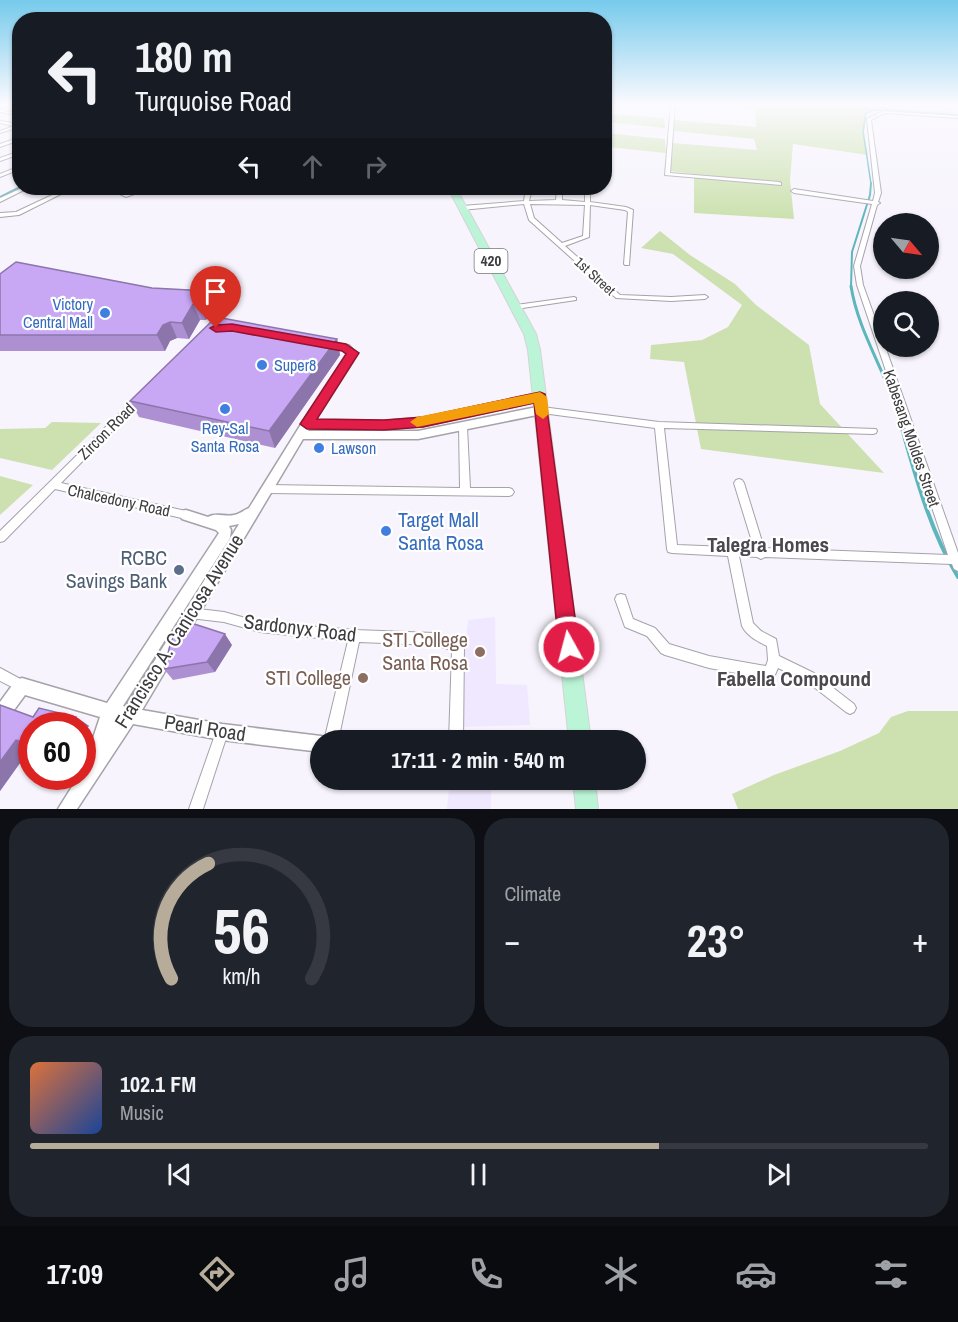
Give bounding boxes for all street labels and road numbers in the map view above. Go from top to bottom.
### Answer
road number: 420 [474,249,508,273]
street label: 1st Street [571,253,619,299]
street label: Kabesang Moldes Street [878,366,946,510]
street label: Zircon Road [73,398,139,464]
street label: Chalcedony Road [66,478,172,522]
street label: Francisco A. Canicosa Avenue [108,529,249,733]
street label: Sardonyx Road [242,607,358,648]
street label: Pearl Road [162,708,248,747]

